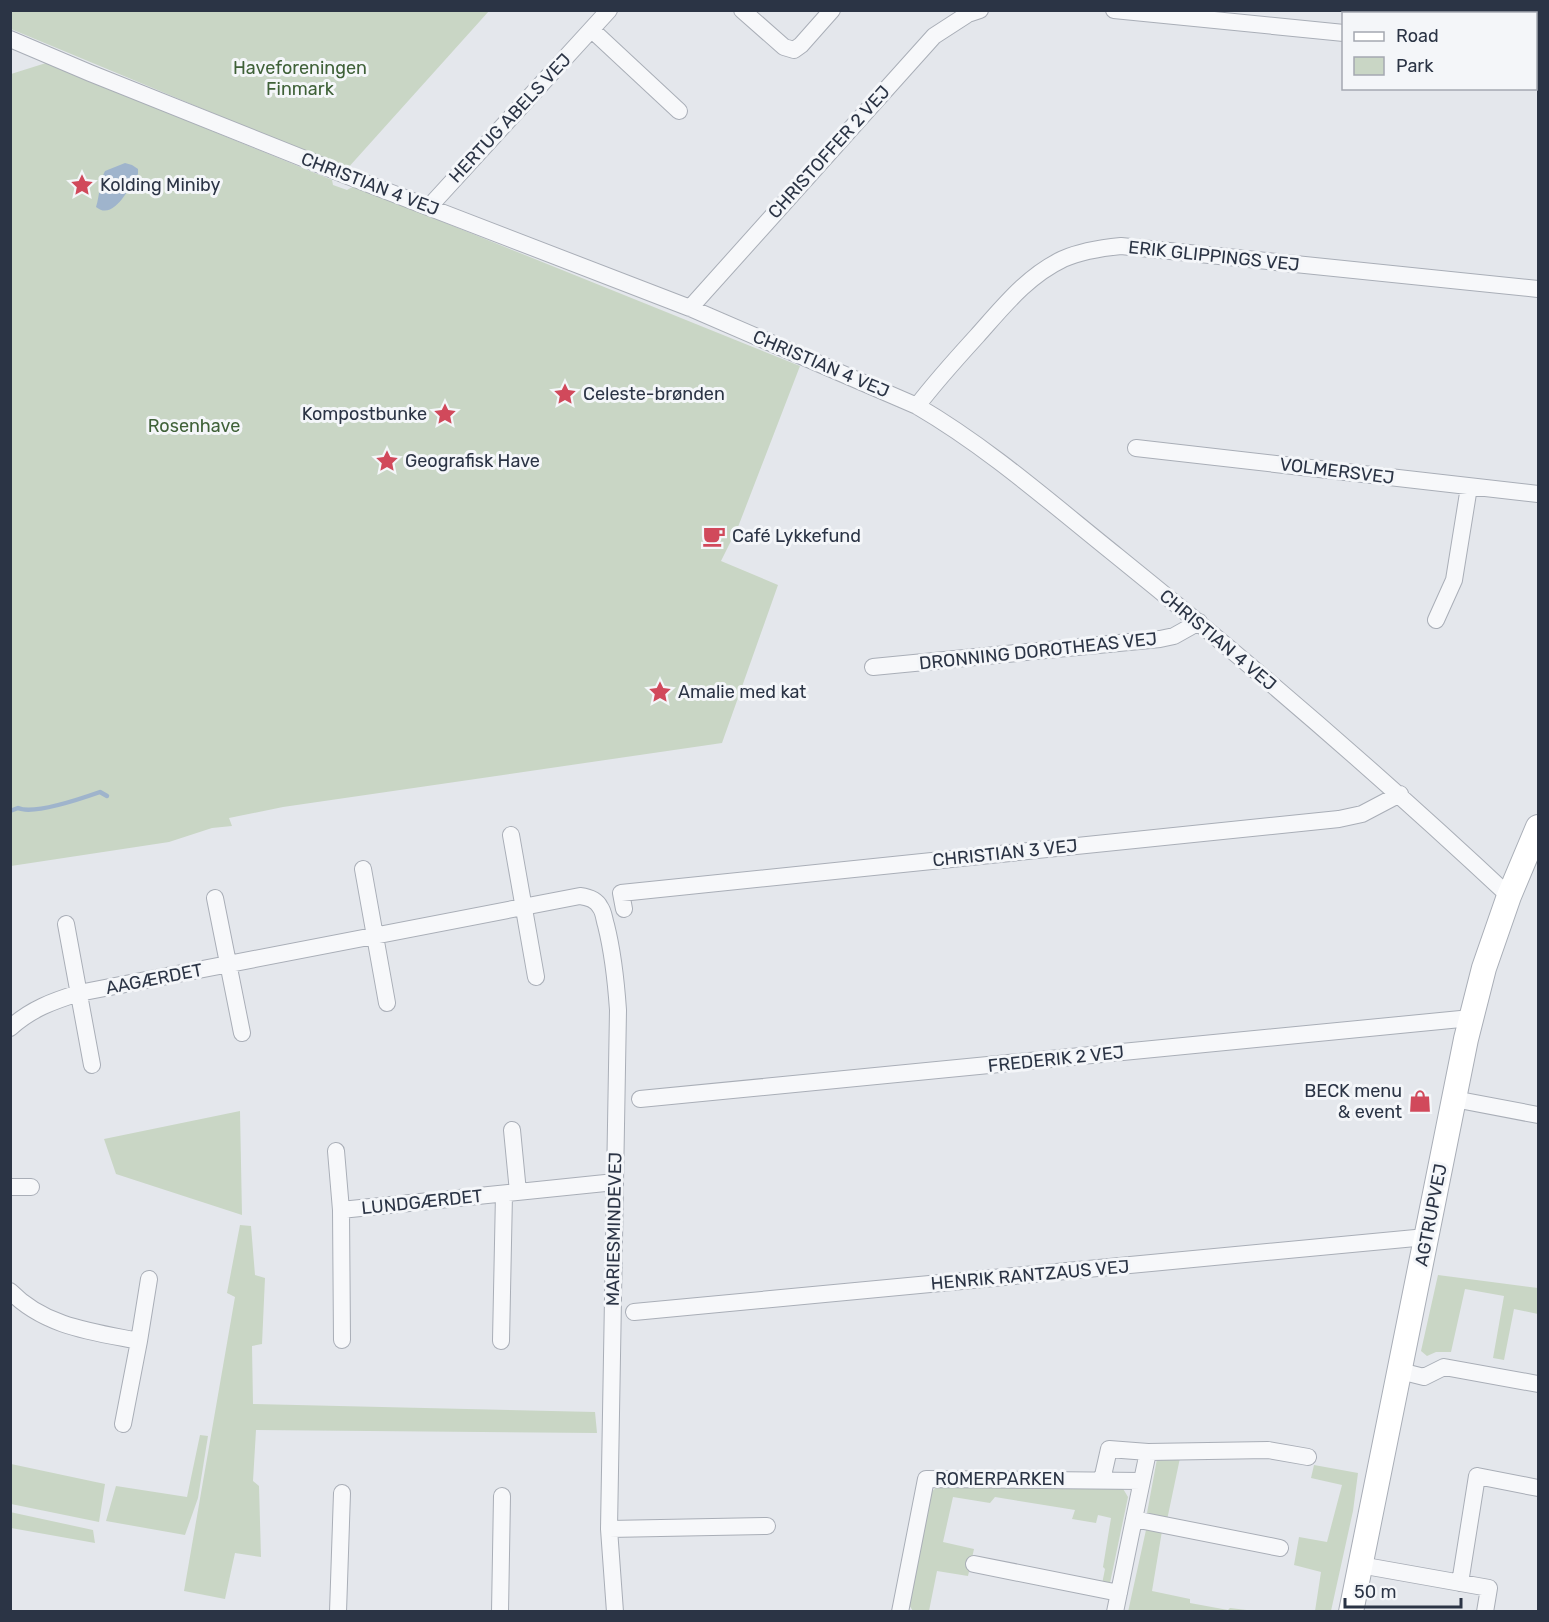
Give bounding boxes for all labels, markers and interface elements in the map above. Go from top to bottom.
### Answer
legend [1342,12,1537,90]
text: Road [1396,25,1439,47]
street label: HERTUG ABELS VEJ [444,49,576,187]
text: Park [1396,55,1434,77]
park label: Haveforeningen Finmark [233,57,367,100]
street label: CHRISTOFFER 2 VEJ [763,81,895,223]
street label: CHRISTIAN 4 VEJ [298,148,442,220]
place icon: Kolding Miniby [69,172,95,198]
place label: Kolding Miniby [100,174,220,196]
street label: ERIK GLIPPINGS VEJ [1127,236,1301,276]
street label: CHRISTIAN 4 VEJ [749,325,893,403]
place icon: Celeste-brønden [552,381,578,407]
place label: Celeste-brønden [583,383,725,405]
place icon: Kompostbunke [432,401,458,427]
place label: Kompostbunke [302,403,427,425]
park label: Rosenhave [148,415,240,437]
place icon: Geografisk Have [374,448,400,474]
place label: Geografisk Have [405,450,540,472]
street label: VOLMERSVEJ [1278,453,1396,489]
cafe icon: Café Lykkefund [701,523,727,549]
place label: Café Lykkefund [732,525,861,547]
street label: CHRISTIAN 4 VEJ [1155,585,1281,695]
street label: DRONNING DOROTHEAS VEJ [918,628,1158,674]
place icon: Amalie med kat [647,679,673,705]
place label: Amalie med kat [678,681,806,703]
street label: CHRISTIAN 3 VEJ [931,834,1079,872]
street label: AAGÆRDET [104,959,204,999]
street label: FREDERIK 2 VEJ [987,1041,1125,1077]
place label: BECK menu & event [1304,1080,1402,1123]
shop icon: BECK menu & event [1407,1088,1433,1114]
street label: MARIESMINDEVEJ [602,1152,626,1306]
street label: AGTRUPVEJ [1410,1162,1452,1268]
street label: LUNDGÆRDET [360,1185,484,1219]
street label: HENRIK RANTZAUS VEJ [930,1255,1130,1295]
street label: ROMERPARKEN [935,1468,1065,1490]
scale bar [1345,1571,1460,1609]
text: 50 m [1354,1581,1397,1603]

